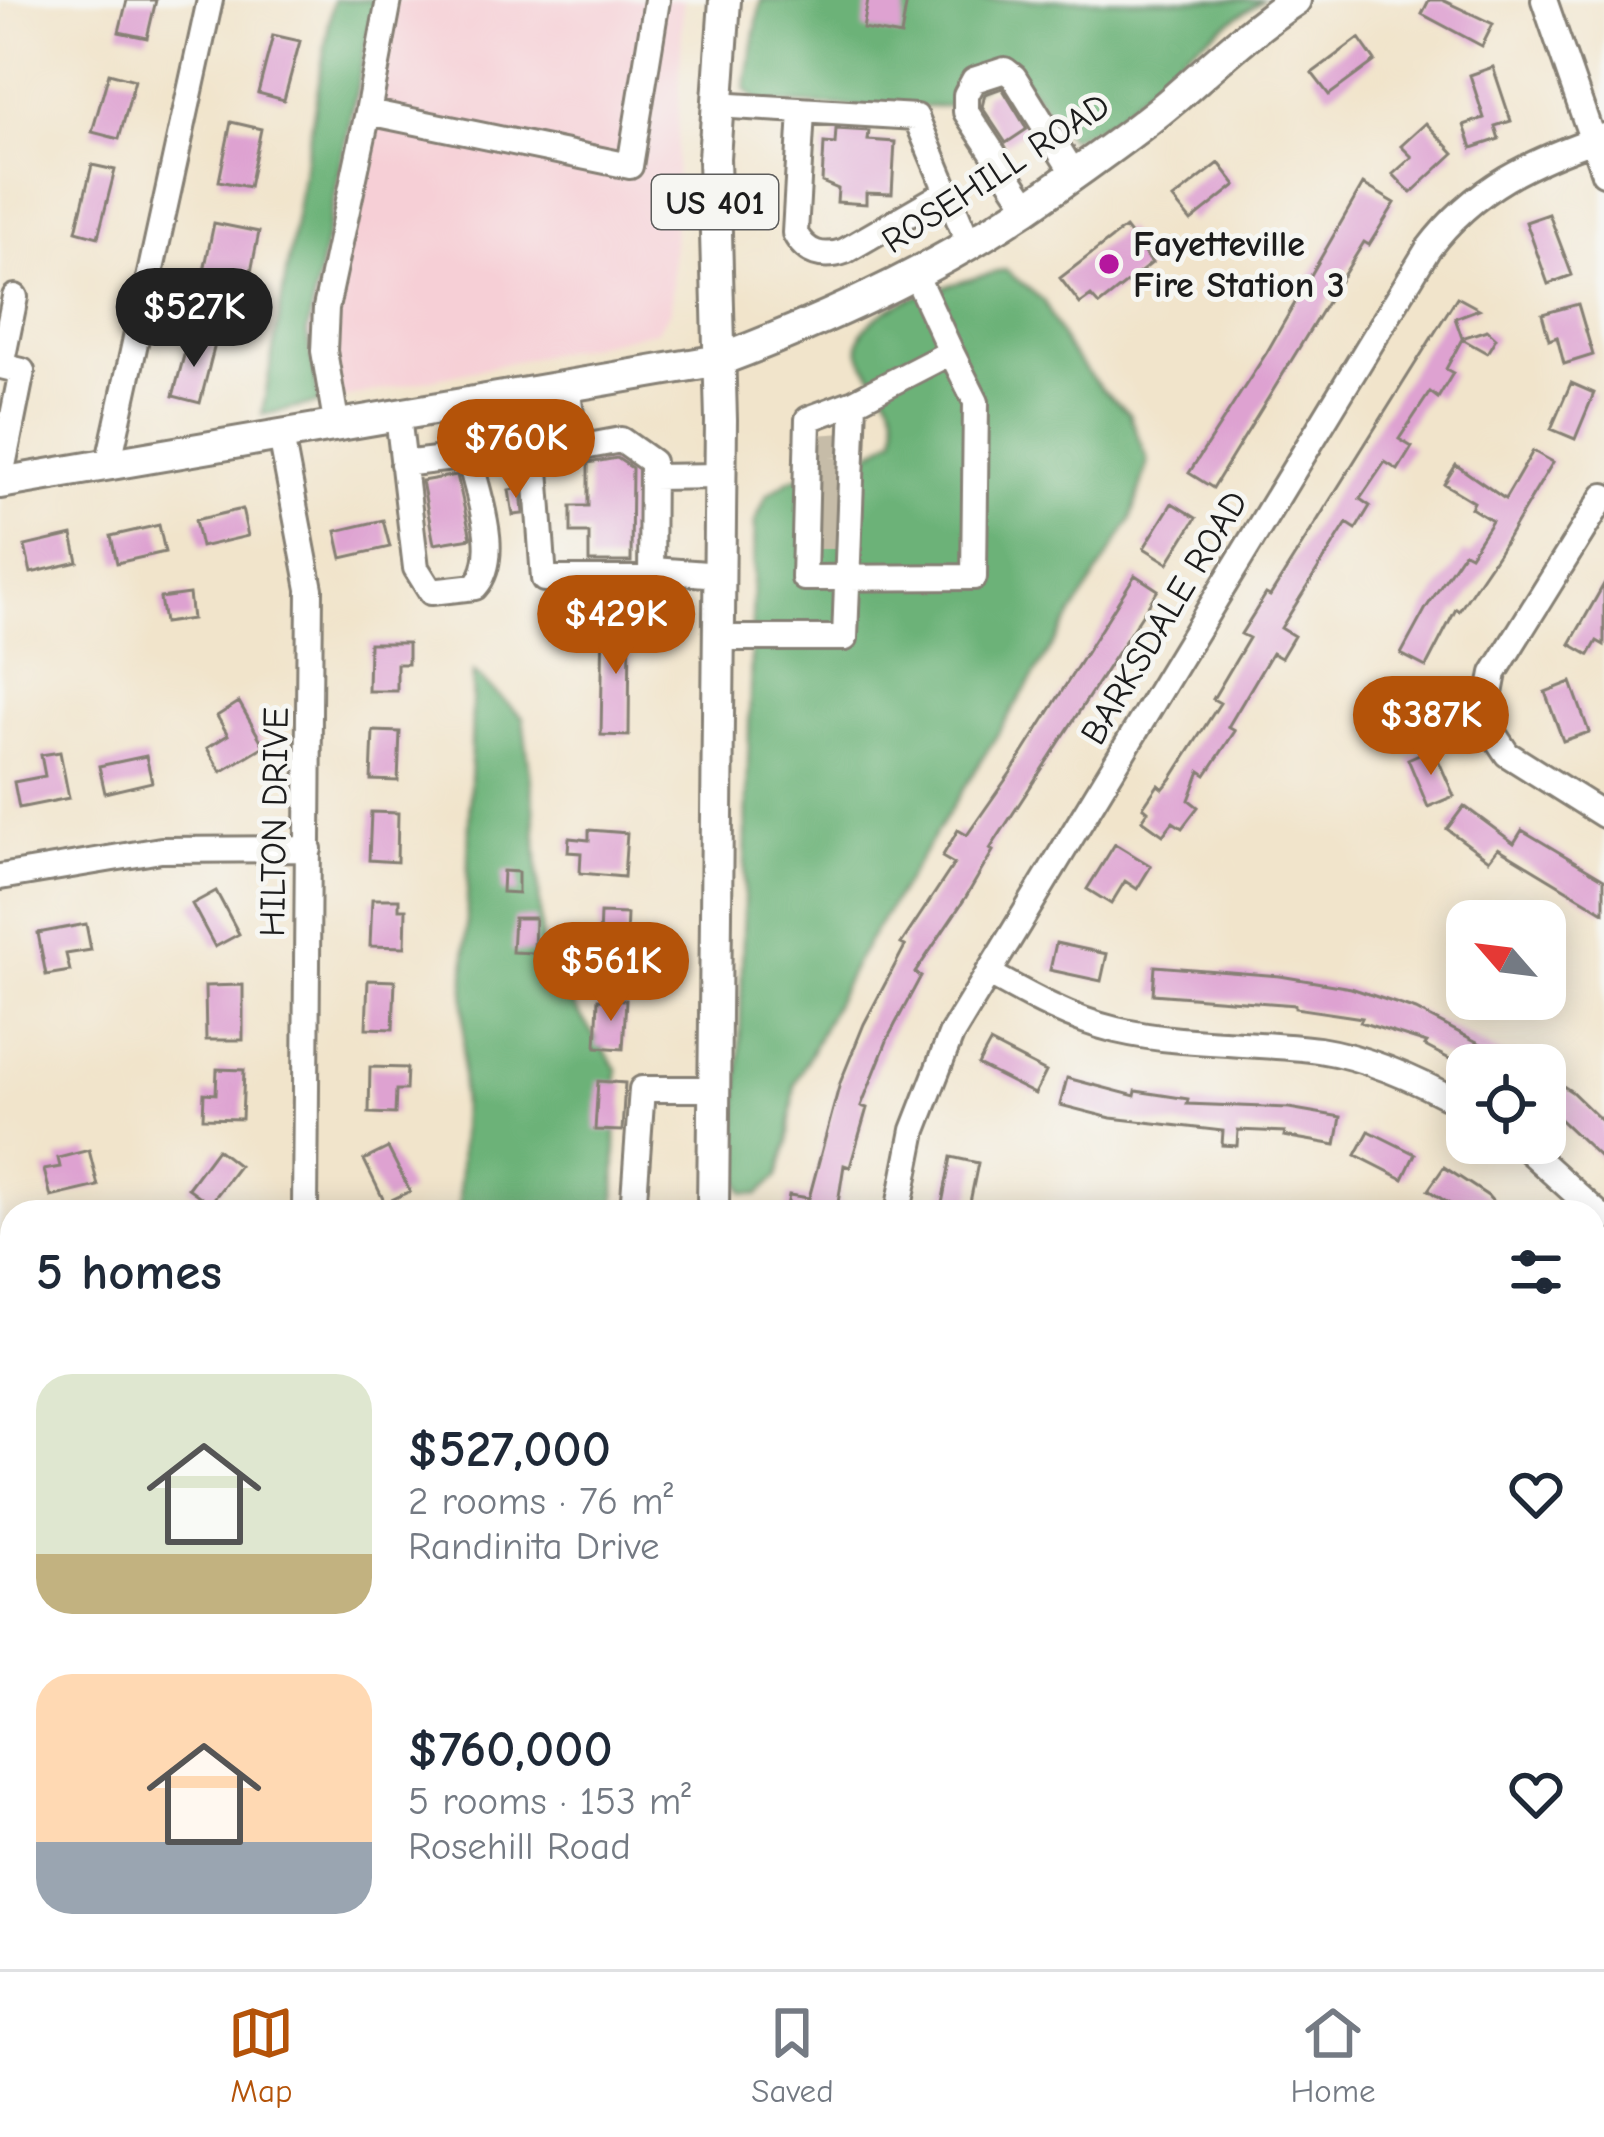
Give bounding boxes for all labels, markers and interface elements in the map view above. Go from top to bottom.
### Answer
street label: ROSEHILL ROAD [875,85,1117,262]
road number: US 401 [652,175,778,229]
place label: Fayetteville Fire Station 3 [1133,224,1345,306]
marker: Fayetteville Fire Station 3 [1096,251,1122,277]
pin: $527K [110,268,278,370]
text: $527K [143,284,245,329]
pin: $760K [432,399,600,501]
text: $760K [464,415,568,460]
street label: BARKSDALE ROAD [1073,484,1256,752]
pin: $429K [532,575,700,677]
text: $429K [564,591,668,636]
pin: $387K [1347,676,1515,778]
text: $387K [1380,692,1482,737]
street label: HILTON DRIVE [252,707,297,937]
north arrow [1446,900,1566,1020]
map controls [1446,900,1566,1164]
pin: $561K [527,922,695,1024]
text: $561K [560,938,662,983]
button: locate [1446,1044,1566,1164]
icon: filters [1503,1239,1569,1305]
text: 5 homes [36,1243,222,1302]
text: $527,000 [408,1420,611,1479]
icon: home [132,1422,276,1566]
icon: heart [1503,1461,1569,1527]
text: 2 rooms · 76 m² [408,1479,673,1524]
text: Randinita Drive [408,1524,660,1569]
text: $760,000 [408,1720,613,1779]
icon: home [132,1722,276,1866]
icon: heart [1503,1761,1569,1827]
text: 5 rooms · 153 m² [408,1779,691,1824]
text: Rosehill Road [408,1824,631,1869]
tab: Map [228,2000,294,2110]
tab: Saved [751,2000,834,2110]
tab: Home [1290,2000,1376,2110]

